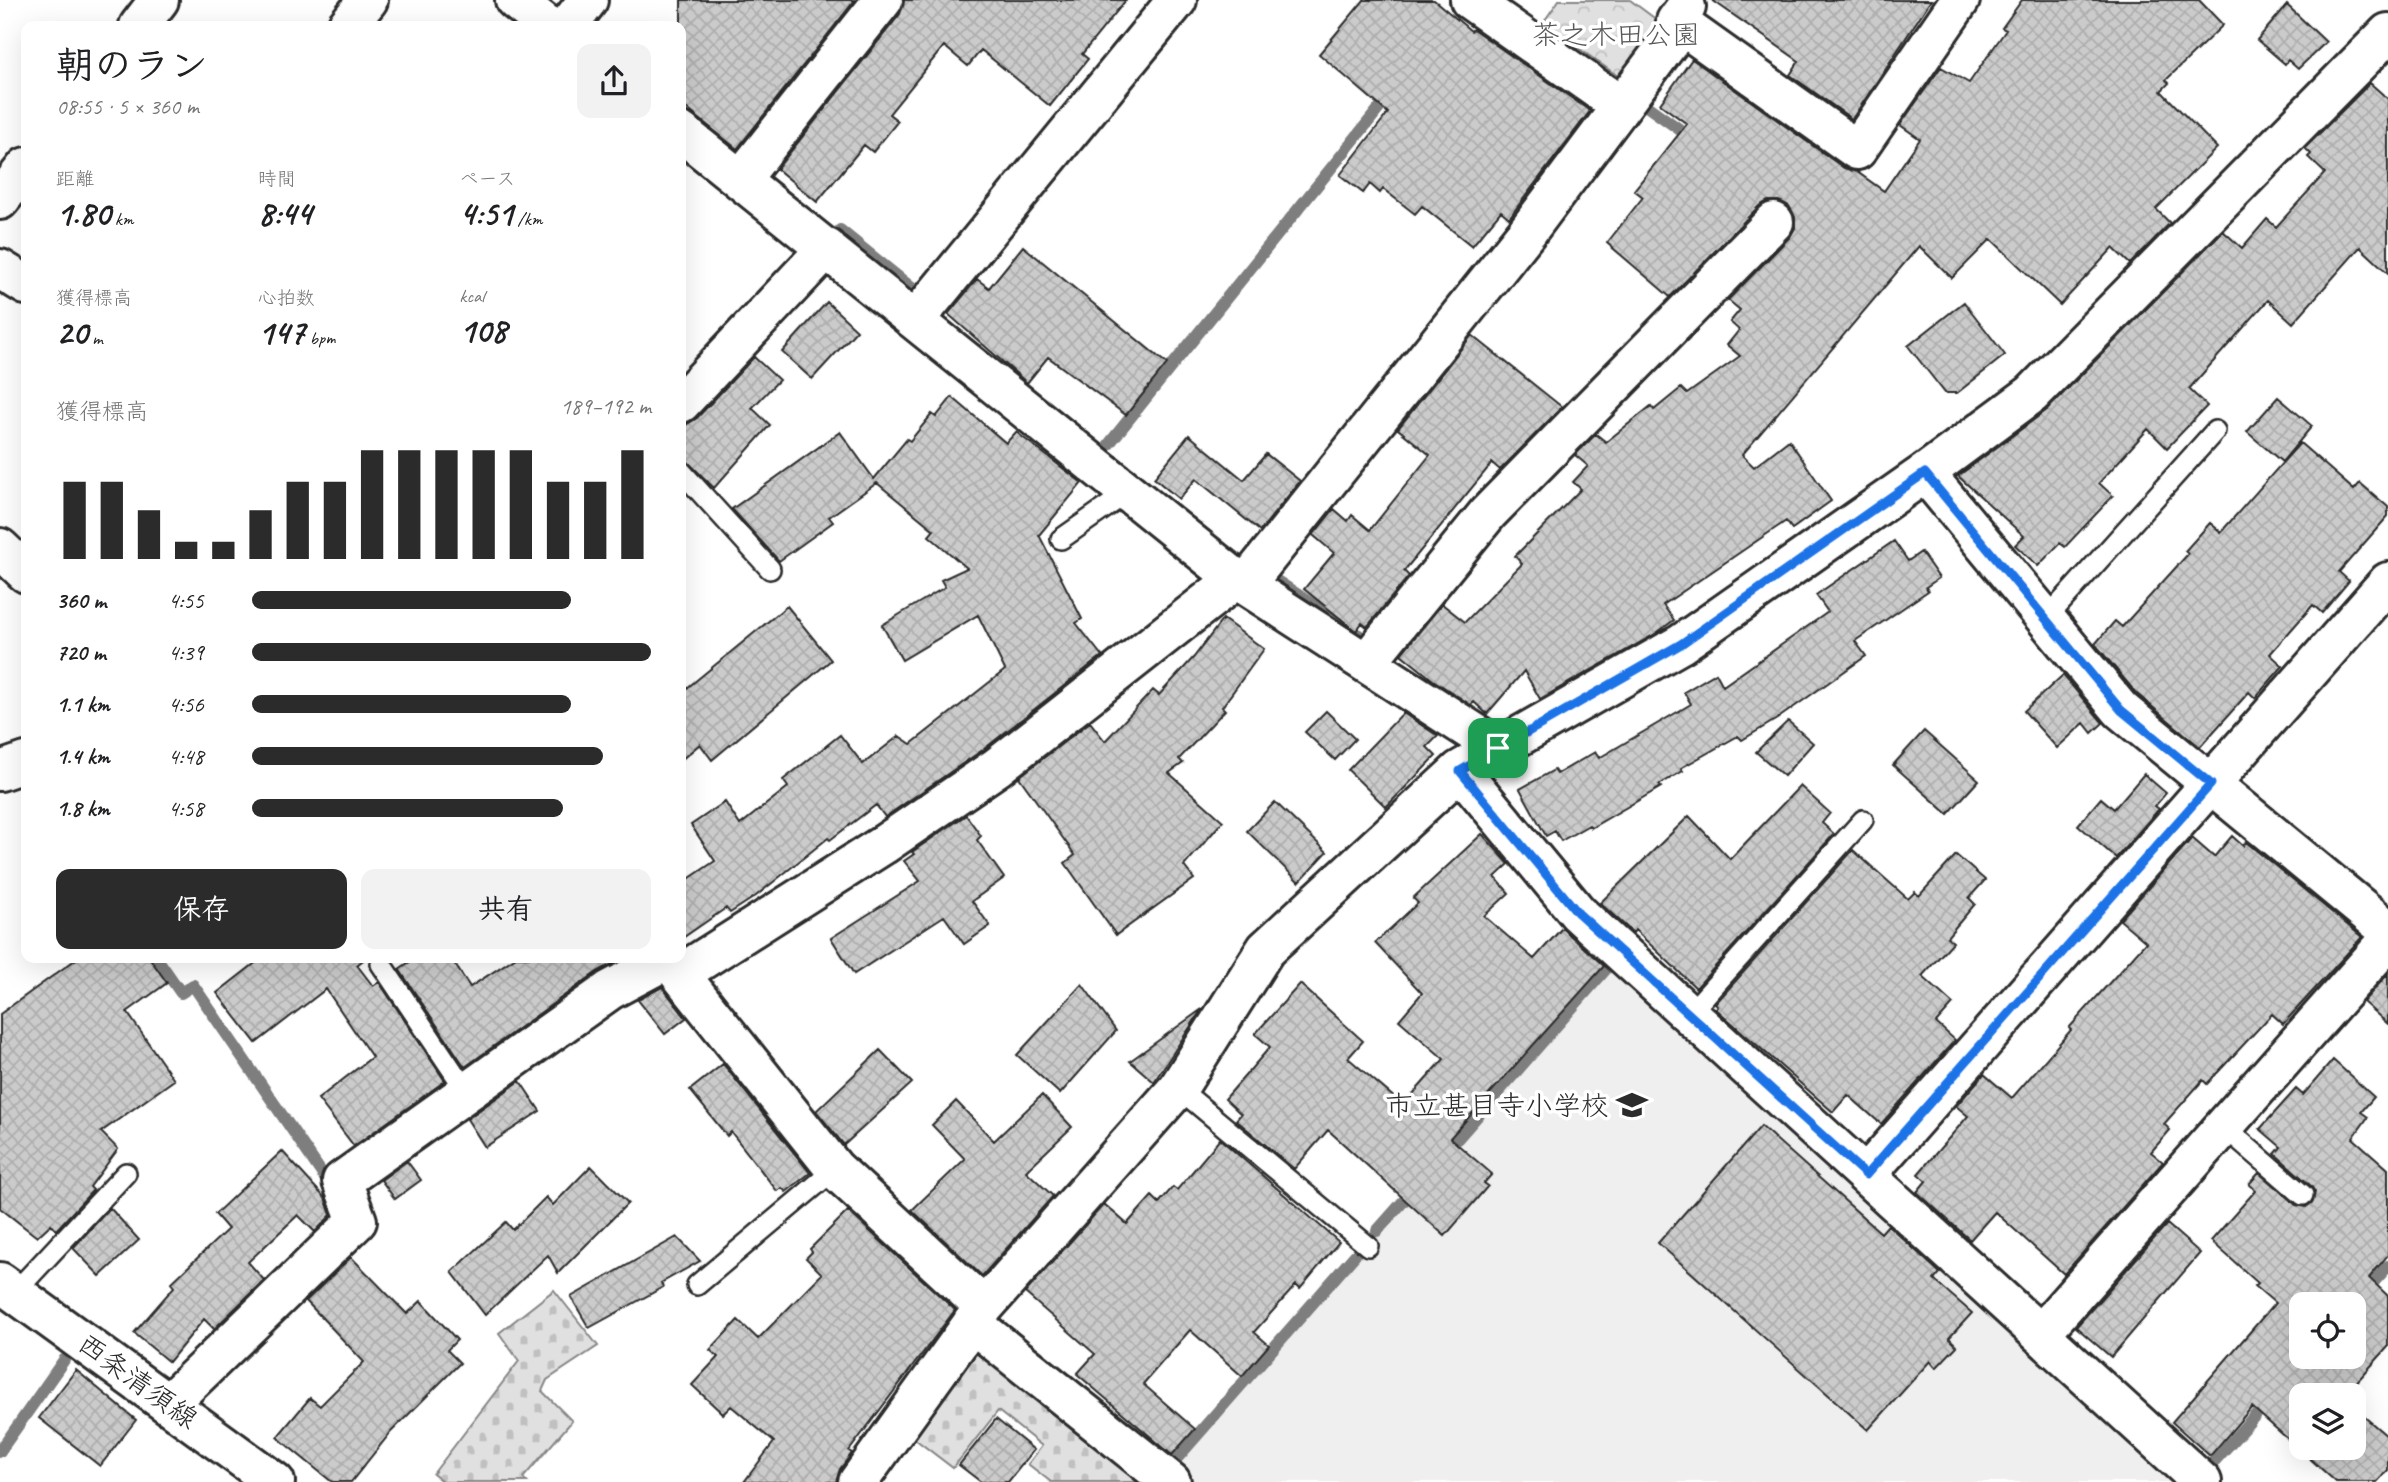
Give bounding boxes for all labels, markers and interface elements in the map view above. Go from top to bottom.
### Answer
park label: 茶之木田公園 [1532,17,1700,52]
text: 朝のラン [56,42,208,89]
button: share [577,44,651,118]
text: 08:55 · 5 × 360 m [56,92,199,121]
text: 距離 [56,167,94,191]
text: 時間 [258,167,296,191]
text: ペース [459,167,515,191]
text: 1.80 [56,191,110,236]
text: 8:44 [258,191,312,236]
text: 4:51 [459,191,513,236]
text: km [110,207,133,231]
text: /km [513,207,542,231]
text: kcal [459,284,484,308]
text: 獲得標高 [56,286,132,310]
text: 心拍数 [258,286,315,310]
text: 108 [459,308,507,353]
text: 20 [56,310,88,355]
text: 147 [258,310,305,355]
text: m [88,326,103,350]
text: bpm [305,326,335,350]
text: 189–192 m [560,392,651,421]
text: 獲得標高 [56,397,148,426]
text: 360 m [56,586,106,615]
text: 4:55 [168,586,204,615]
text: 720 m [56,638,106,667]
text: 4:39 [168,638,204,667]
text: 1.1 km [56,690,110,719]
text: 4:56 [168,690,204,719]
pin [1468,718,1528,778]
icon: arrive [1479,729,1517,767]
text: 1.4 km [56,742,110,771]
text: 4:48 [168,742,204,771]
text: 1.8 km [56,794,110,823]
text: 4:58 [168,794,204,823]
button: 保存 [56,869,347,949]
button: 共有 [361,869,651,949]
place label: 市立甚目寺小学校 [1385,1088,1609,1123]
school or university icon: 市立甚目寺小学校 [1615,1088,1649,1122]
map controls [2289,1292,2366,1460]
button: locate [2289,1292,2366,1369]
street label: 西条清須線 [71,1326,205,1436]
button: layers [2289,1383,2366,1460]

